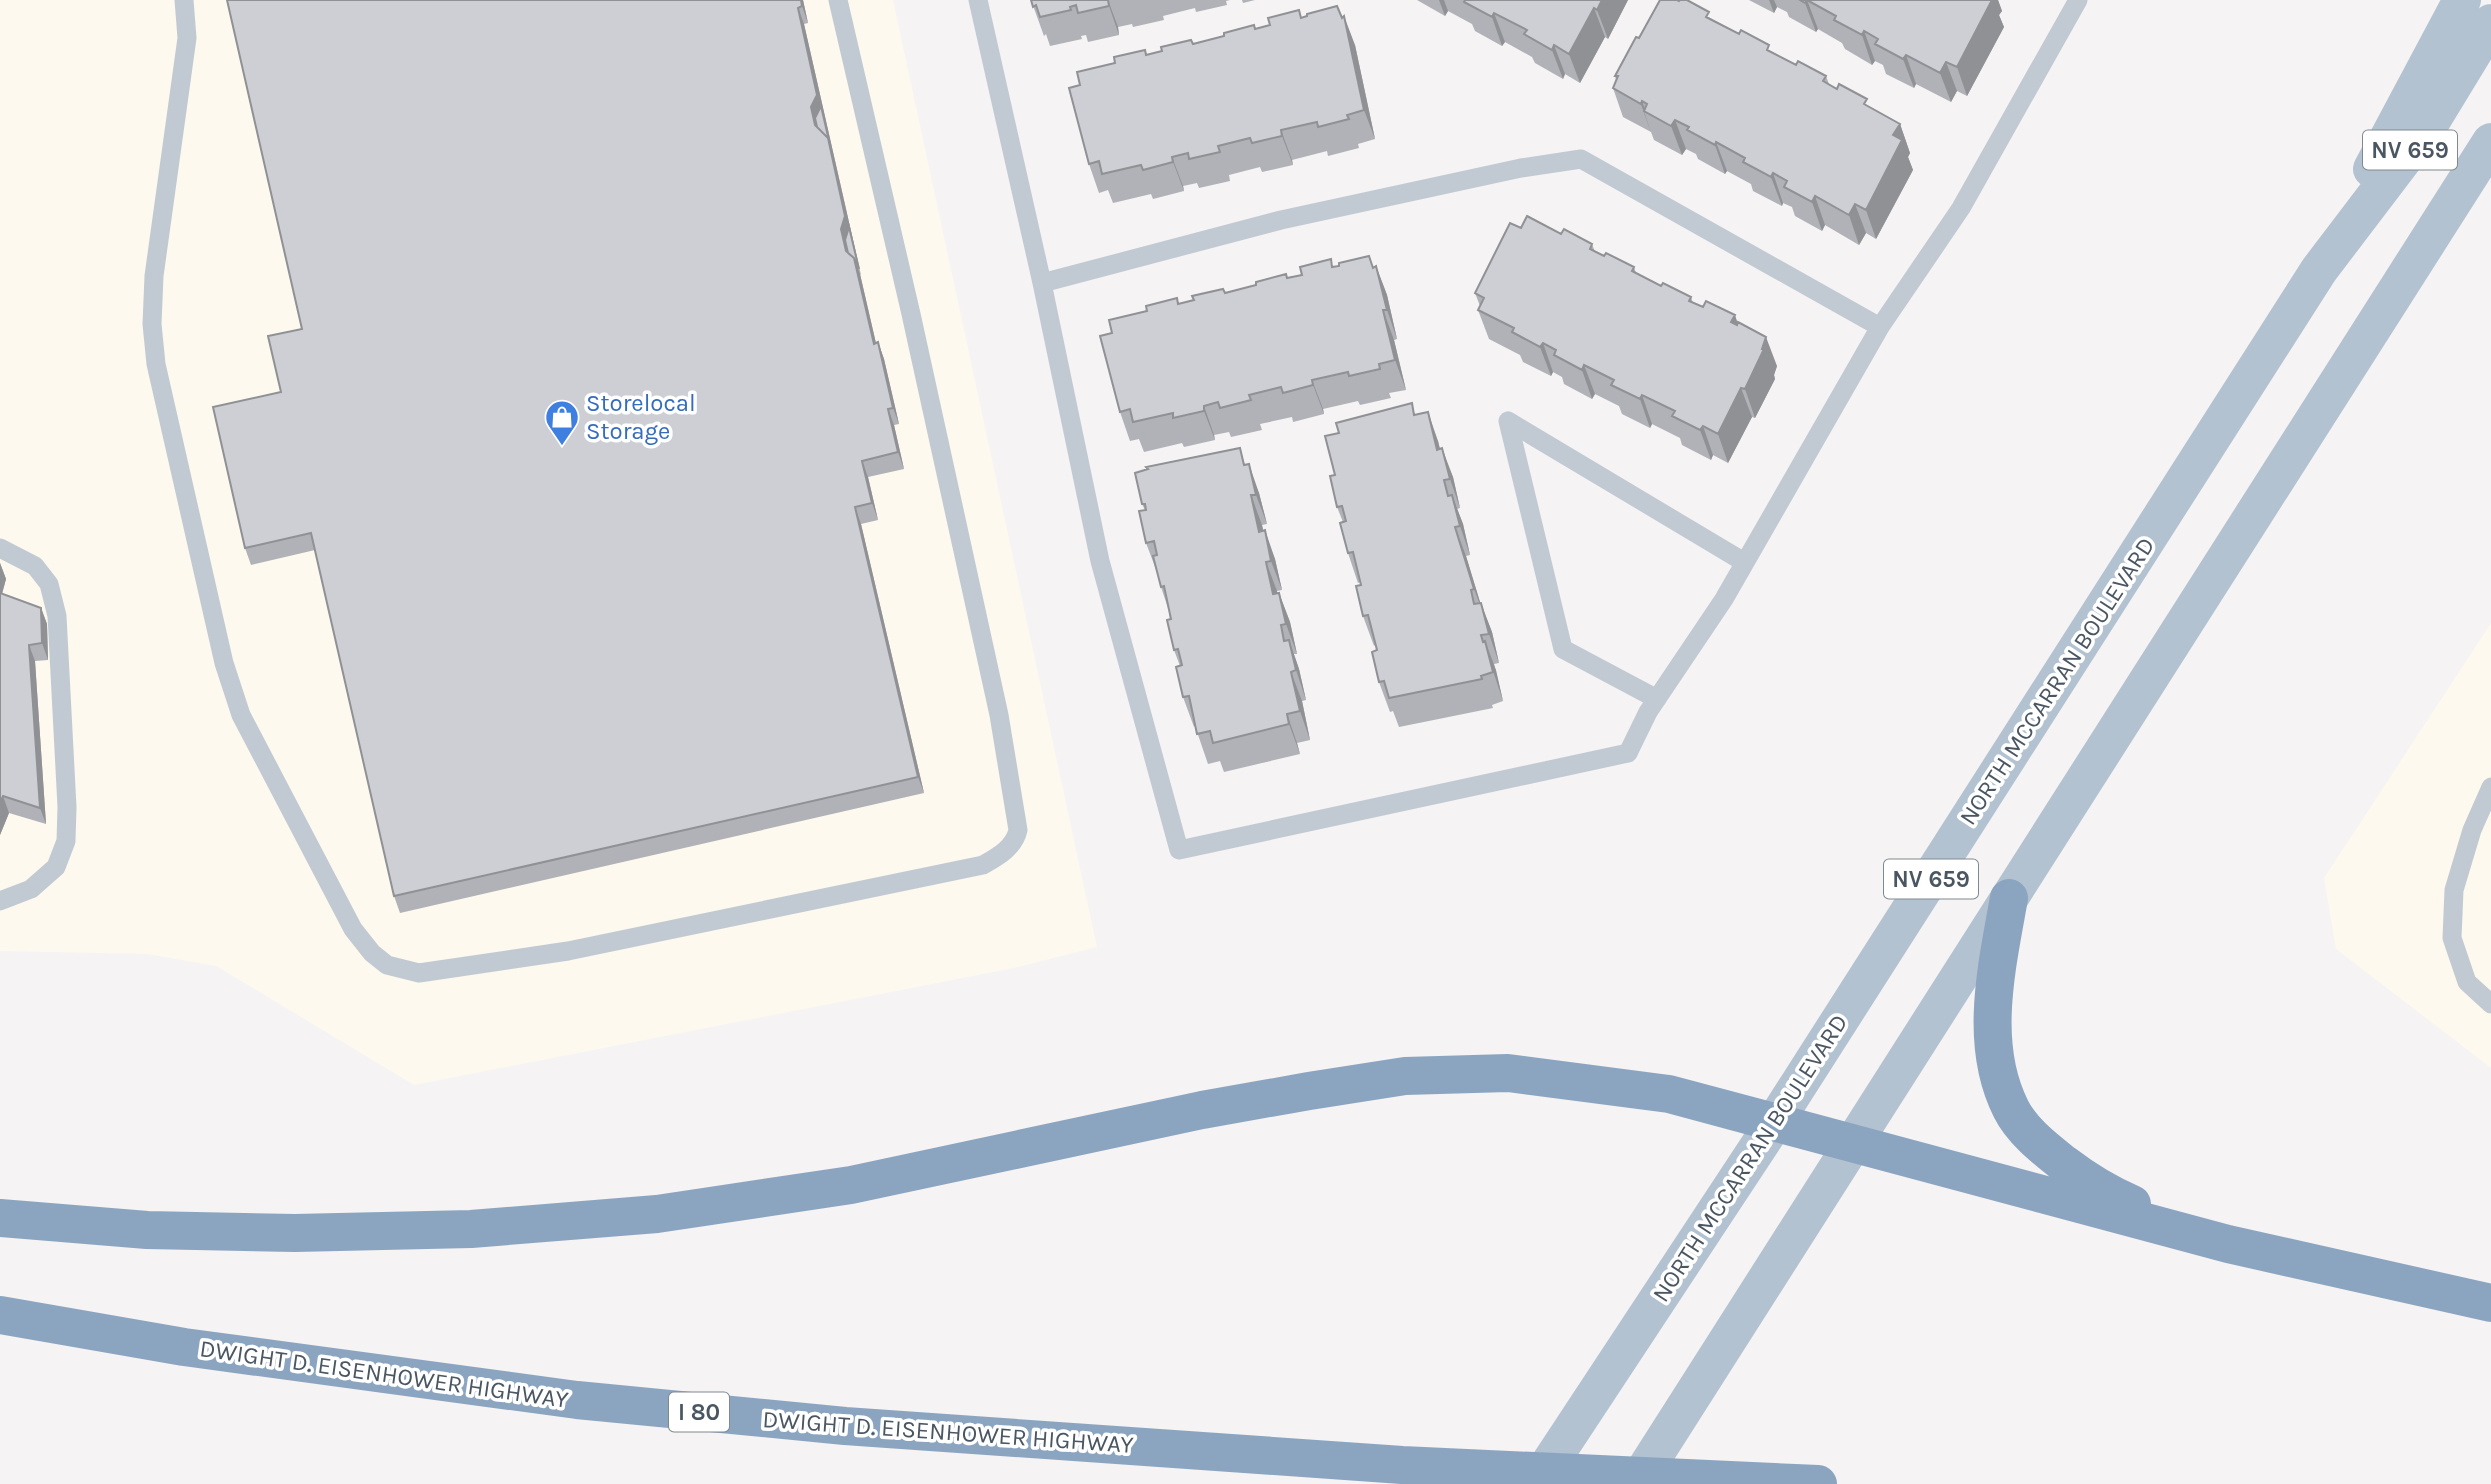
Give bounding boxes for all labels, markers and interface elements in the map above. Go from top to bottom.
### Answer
road number: NV 659 [2363,130,2457,169]
place label: Storelocal Storage [586,389,696,445]
shop icon: Storelocal Storage [543,398,581,447]
street label: NORTH MCCARRAN BOULEVARD [1953,532,2161,830]
road number: NV 659 [1884,860,1978,898]
street label: NORTH MCCARRAN BOULEVARD [1646,1009,1854,1307]
street label: DWIGHT D. EISENHOWER HIGHWAY [198,1334,570,1414]
road number: I 80 [669,1392,729,1432]
street label: DWIGHT D. EISENHOWER HIGHWAY [762,1405,1134,1459]

